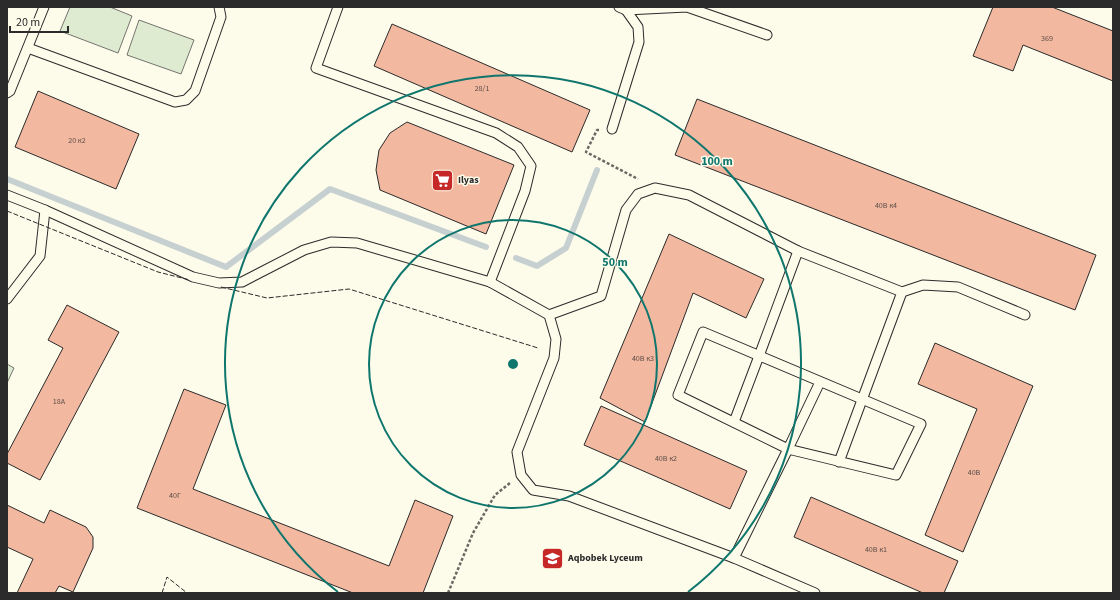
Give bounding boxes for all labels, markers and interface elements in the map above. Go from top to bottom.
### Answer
scale bar [10,8,68,34]
text: 20 m [16,14,40,31]
house number: 369 [1041,33,1053,44]
house number: 28/1 [475,83,489,94]
house number: 20 к2 [68,135,86,146]
text: 100 m [701,153,733,170]
supermarket icon: Ilyas [430,167,456,193]
place label: Ilyas [458,173,479,187]
house number: 40В к4 [875,200,897,211]
text: 50 m [602,254,628,271]
house number: 40В к3 [632,353,654,364]
centre of rings [506,357,520,371]
house number: 18А [53,396,66,407]
house number: 40В к2 [655,453,677,464]
house number: 40В [968,467,981,478]
house number: 40Г [169,490,181,501]
house number: 40В к1 [865,544,887,555]
school or university icon: Aqbobek Lyceum [539,545,565,571]
place label: Aqbobek Lyceum [567,551,643,565]

